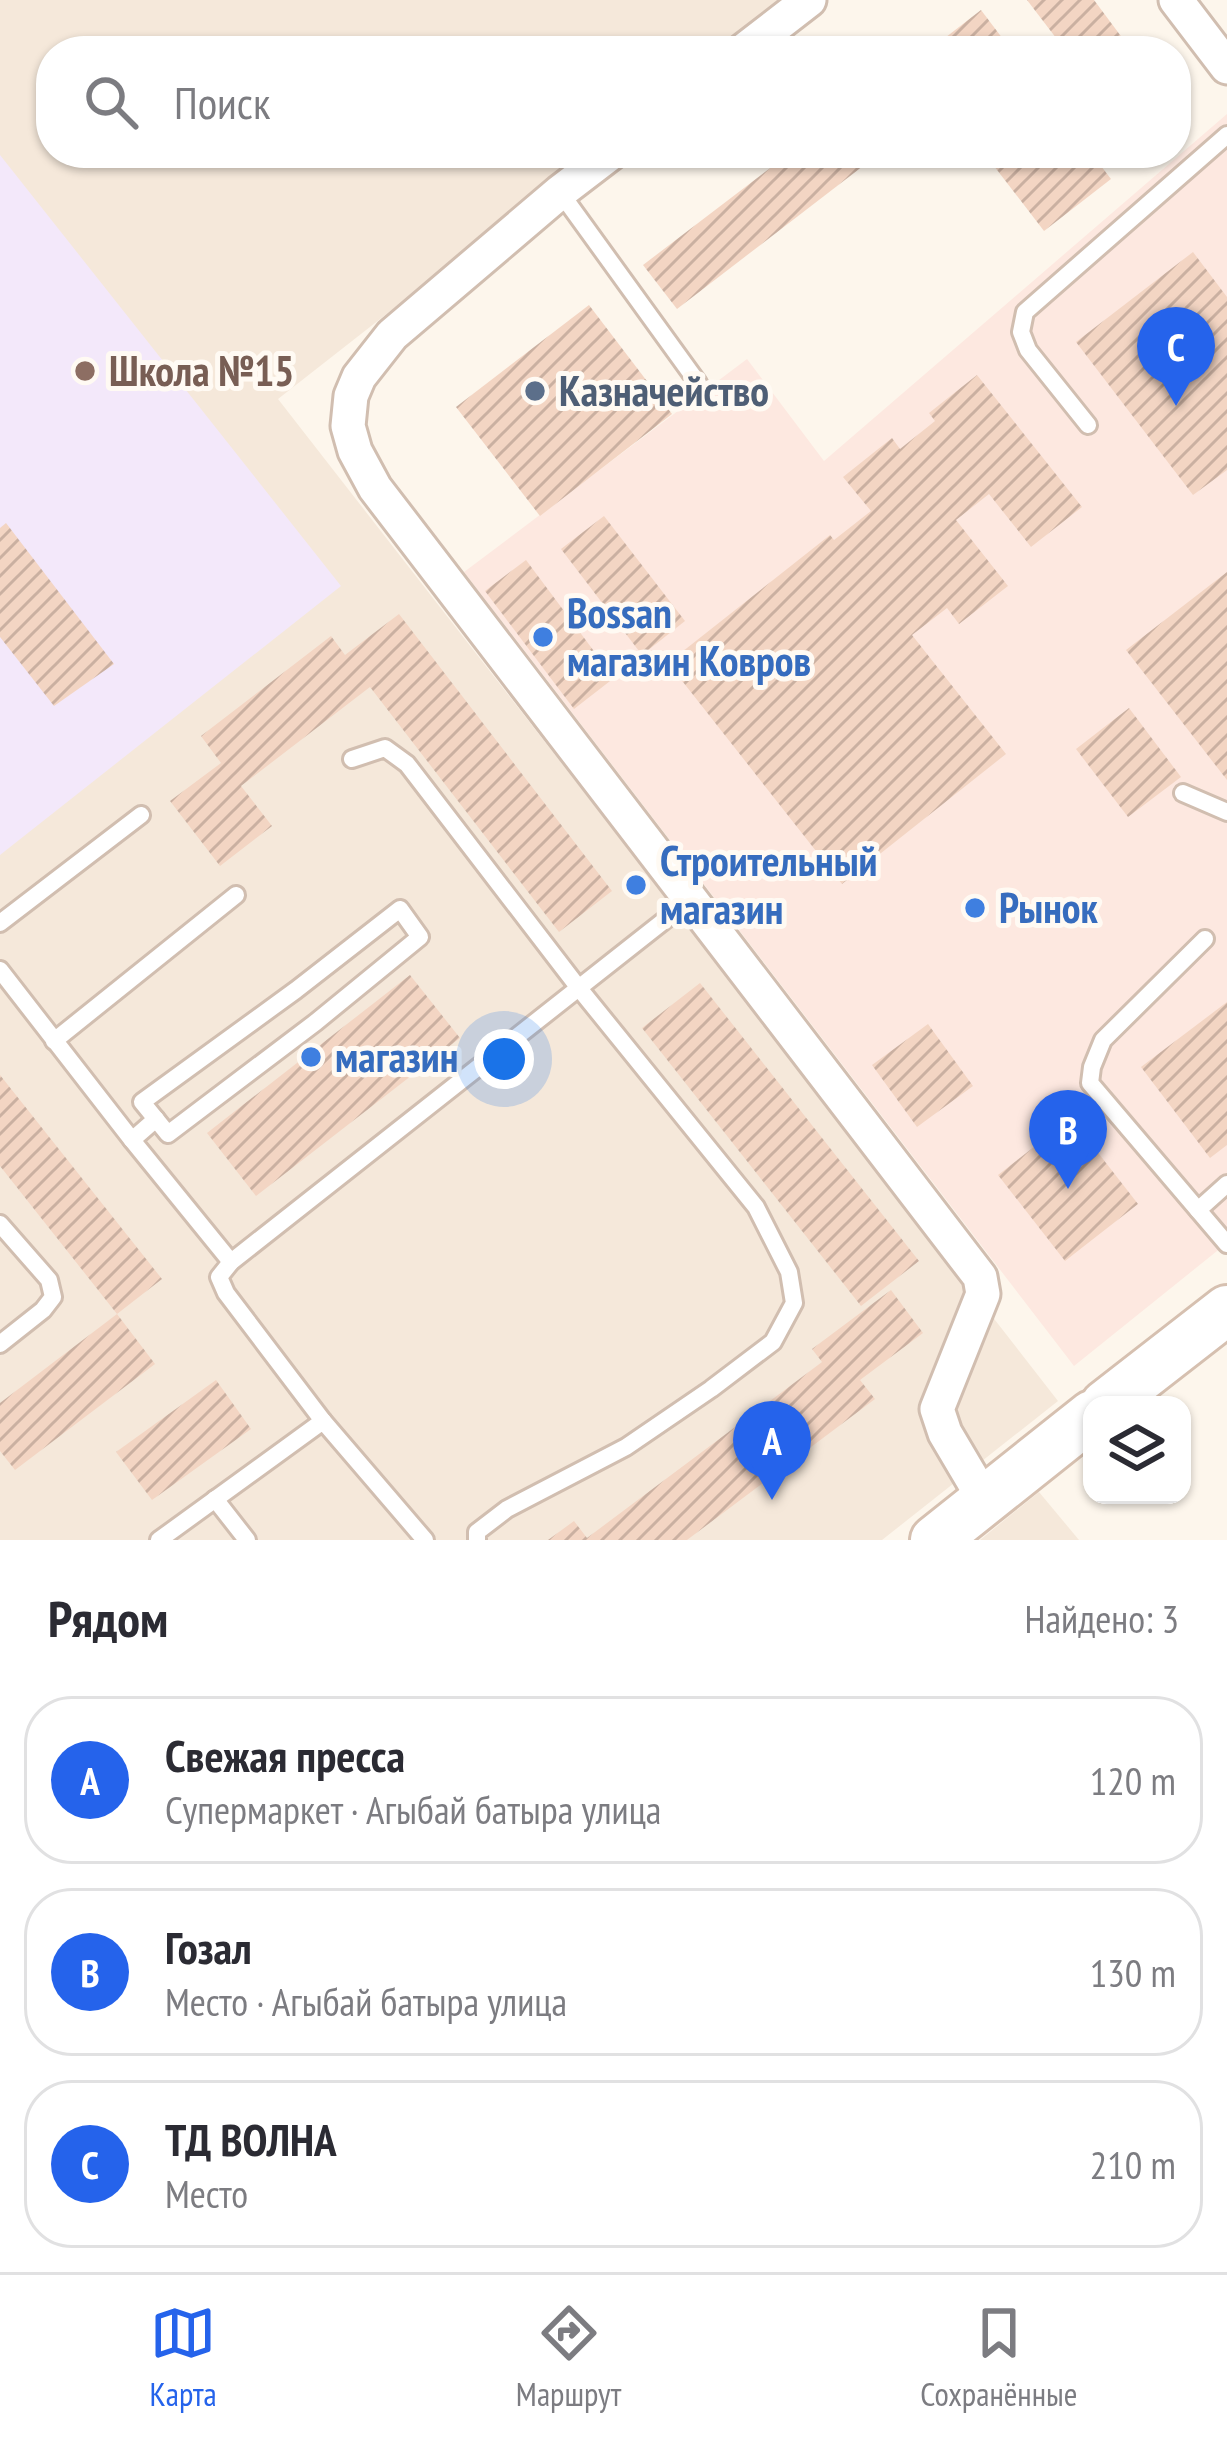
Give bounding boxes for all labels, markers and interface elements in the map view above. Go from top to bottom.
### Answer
search box [36,36,1191,168]
icon: search [78,69,144,135]
text: Поиск [174,73,270,131]
pin: C [1137,307,1215,406]
place label: Школа №15 [109,343,294,398]
marker: Школа №15 [72,358,98,384]
place label: Казначейство [559,363,769,418]
marker: Казначейство [522,378,548,404]
place label: Bossan магазин Ковров [567,585,811,688]
marker: Bossan магазин Ковров [530,624,556,650]
place label: Строительный магазин [660,833,877,936]
marker: Строительный магазин [623,872,649,898]
place label: Рынок [999,880,1099,935]
marker: Рынок [962,895,988,921]
place label: магазин [335,1029,458,1084]
your location [474,1029,534,1089]
marker: магазин [298,1044,324,1070]
pin: B [1029,1090,1107,1189]
map controls [1083,1396,1191,1504]
button: layers [1083,1396,1191,1504]
pin: A [733,1401,811,1500]
text: Рядом [48,1585,168,1651]
text: Найдено: 3 [1025,1593,1179,1644]
text: Свежая пресса [165,1726,405,1784]
text: A [80,1755,100,1806]
text: 120 m [1090,1755,1176,1806]
text: Супермаркет · Агыбай батыра улица [165,1784,661,1835]
text: Гозал [165,1918,252,1976]
text: B [80,1947,100,1998]
text: 130 m [1090,1947,1176,1998]
text: Место · Агыбай батыра улица [165,1976,567,2027]
text: ТД ВОЛНА [165,2110,337,2168]
text: C [81,2139,99,2190]
text: 210 m [1090,2139,1176,2190]
text: Место [165,2168,248,2219]
tab: Карта [150,2300,217,2415]
tab: Маршрут [516,2300,621,2415]
tab: Сохранённые [920,2300,1077,2415]

